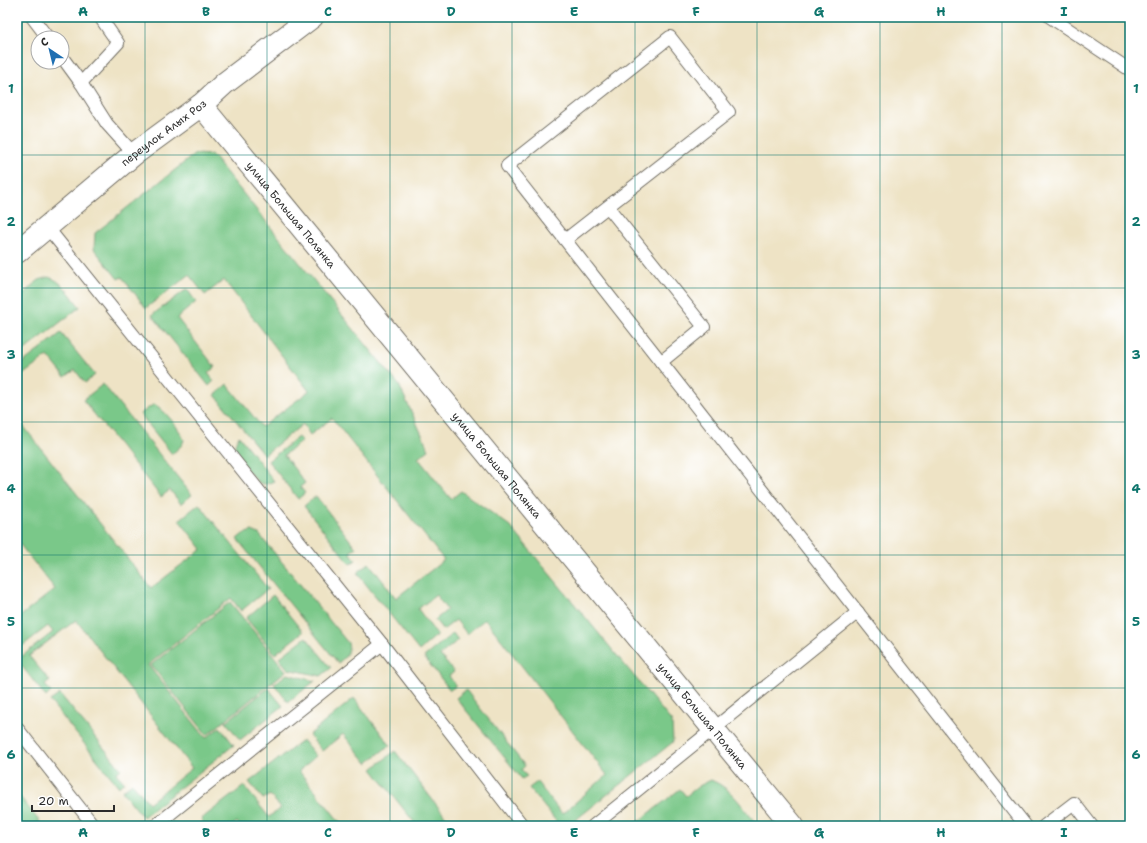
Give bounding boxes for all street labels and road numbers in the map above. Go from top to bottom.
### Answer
street label: переулок Алых Роз [118,96,210,170]
street label: улица Большая Полянка [243,158,339,271]
street label: улица Большая Полянка [449,409,545,522]
street label: улица Большая Полянка [654,659,751,772]

